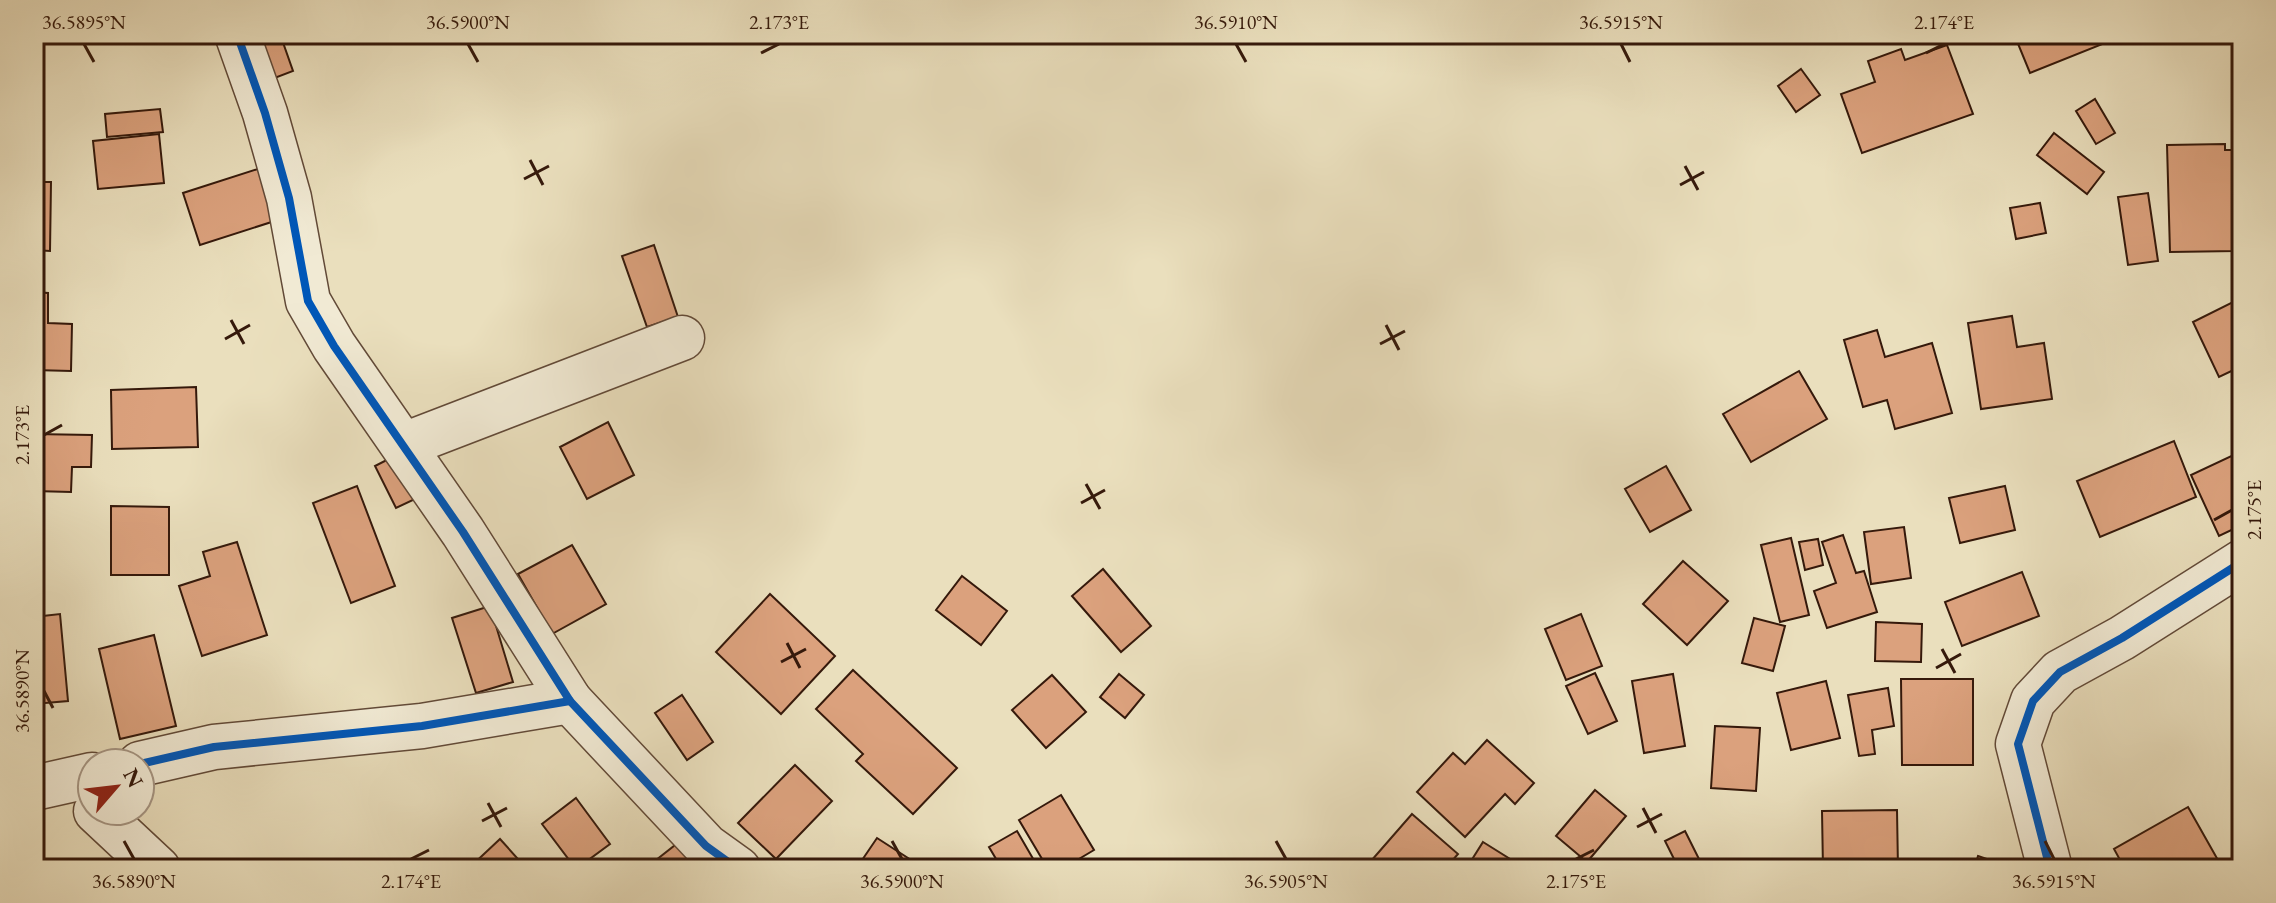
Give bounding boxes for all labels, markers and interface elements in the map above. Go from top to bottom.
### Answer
text: 36.5895°N [42,9,126,35]
text: 36.5900°N [426,9,510,35]
text: 2.173°E [749,9,809,35]
text: 36.5910°N [1194,9,1278,35]
text: 36.5915°N [1579,9,1663,35]
text: 2.174°E [1914,9,1974,35]
text: 2.173°E [9,405,35,465]
text: 2.175°E [2241,480,2267,540]
text: 36.5890°N [9,649,35,733]
north arrow [76,747,156,827]
text: N [116,763,150,793]
text: 36.5890°N [92,868,176,894]
text: 2.174°E [381,868,441,894]
text: 36.5900°N [860,868,944,894]
text: 36.5905°N [1244,868,1328,894]
text: 2.175°E [1546,868,1606,894]
text: 36.5915°N [2012,868,2096,894]

